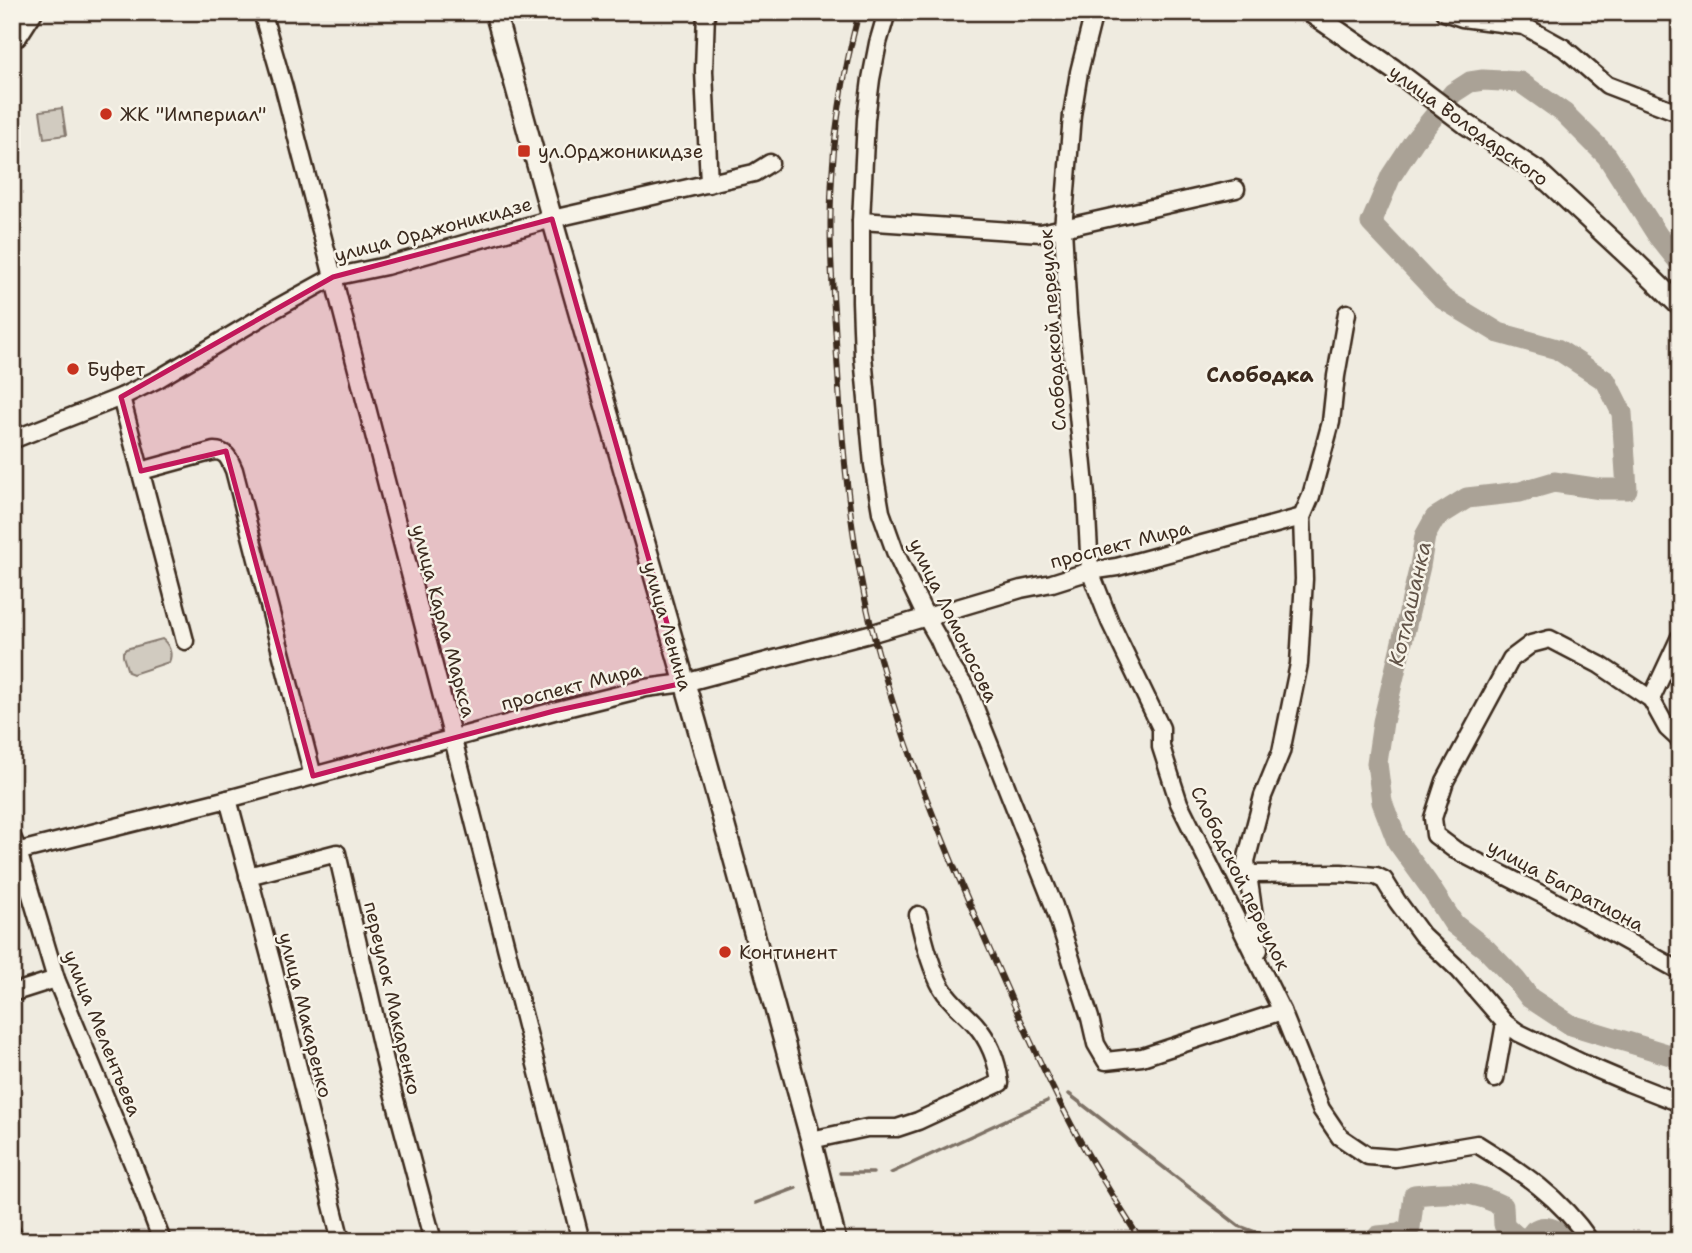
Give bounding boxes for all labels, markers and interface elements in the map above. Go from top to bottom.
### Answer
street label: улица Володарского [1384,59,1553,192]
place label: ЖК "Империал" [120,102,266,127]
marker: ЖК "Империал" [98,106,114,122]
place label: ул.Орджоникидзе [538,139,703,164]
marker: ул.Орджоникидзе [516,143,532,159]
street label: улица Орджоникидзе [331,191,535,268]
street label: Слободской переулок [1033,228,1072,432]
place label: Буфет [87,357,145,382]
marker: Буфет [65,361,81,377]
district label: Слободка [1206,361,1314,389]
street label: проспект Мира [1047,515,1193,574]
street label: улица Карла Маркса [406,522,481,720]
street label: улица Ломоносова [903,534,1004,706]
water label: Котлашанка [1382,539,1438,669]
street label: улица Ленина [637,559,698,694]
street label: проспект Мира [498,657,644,716]
street label: Слободской переулок [1185,782,1296,975]
street label: улица Багратиона [1483,834,1648,937]
street label: переулок Макаренко [358,899,427,1097]
street label: улица Макаренко [273,930,338,1100]
place label: Континент [739,940,838,965]
marker: Континент [717,944,733,960]
street label: улица Мелентьева [58,946,147,1120]

